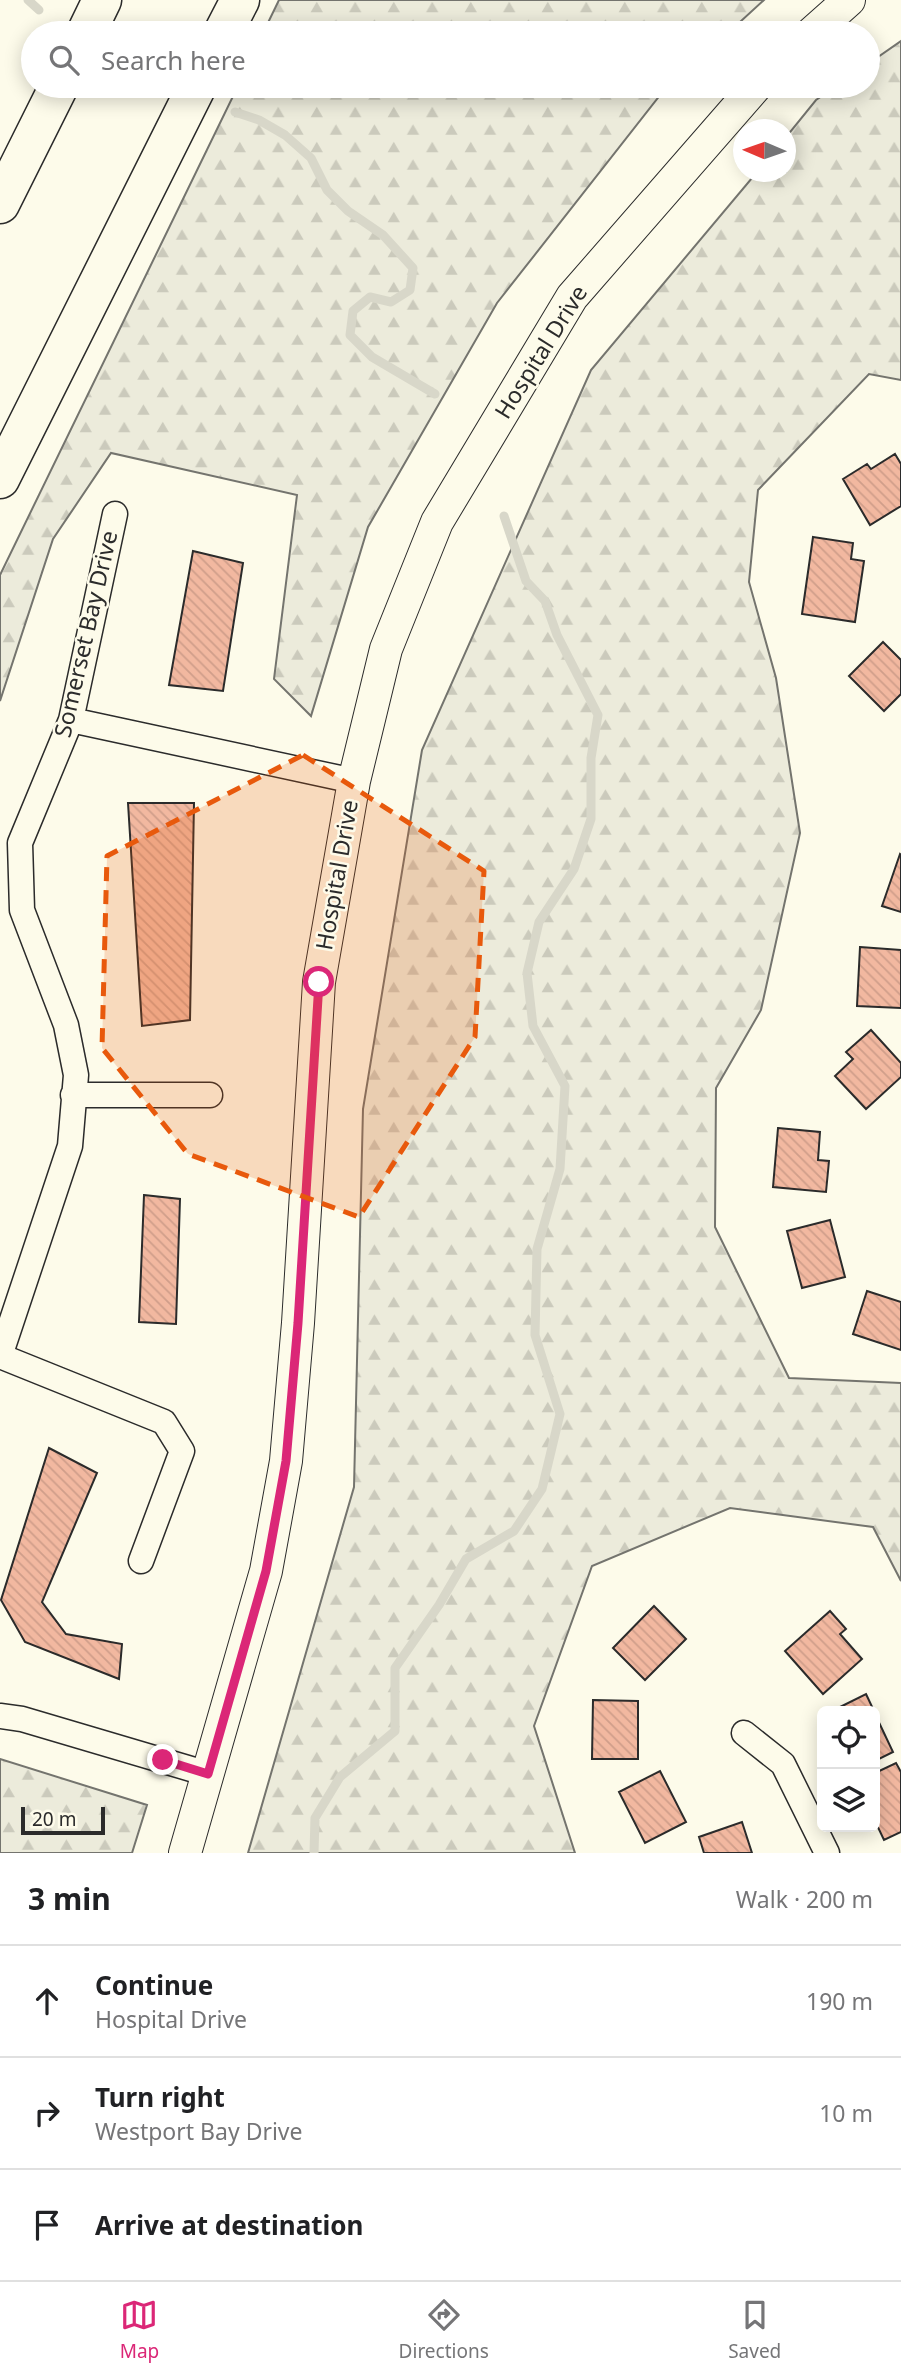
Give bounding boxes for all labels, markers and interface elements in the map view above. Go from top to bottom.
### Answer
search box [21,21,880,98]
icon: search [45,41,83,79]
text: Search here [101,42,246,78]
north arrow [733,119,796,182]
street label: Hospital Drive [486,279,594,424]
street label: Somerset Bay Drive [46,527,124,740]
street label: Hospital Drive [307,797,365,952]
route start [303,966,334,997]
map controls [817,1706,880,1832]
button: locate [817,1706,880,1769]
route end [147,1744,178,1775]
button: layers [817,1769,880,1832]
scale bar [21,1804,105,1836]
text: 20 m [32,1806,76,1832]
text: 3 min [28,1878,111,1919]
text: Walk · 200 m [736,1883,873,1915]
text: Continue [95,1967,213,2003]
icon: ahead [28,1982,66,2020]
text: 190 m [806,1985,873,2017]
text: Hospital Drive [95,2003,247,2035]
text: Turn right [95,2079,225,2115]
icon: right [28,2094,66,2132]
text: 10 m [819,2097,873,2129]
text: Westport Bay Drive [95,2115,303,2147]
icon: arrive [28,2206,66,2244]
text: Arrive at destination [95,2207,364,2243]
tab: Map [120,2296,159,2364]
tab: Directions [399,2296,489,2364]
tab: Saved [728,2296,781,2364]

